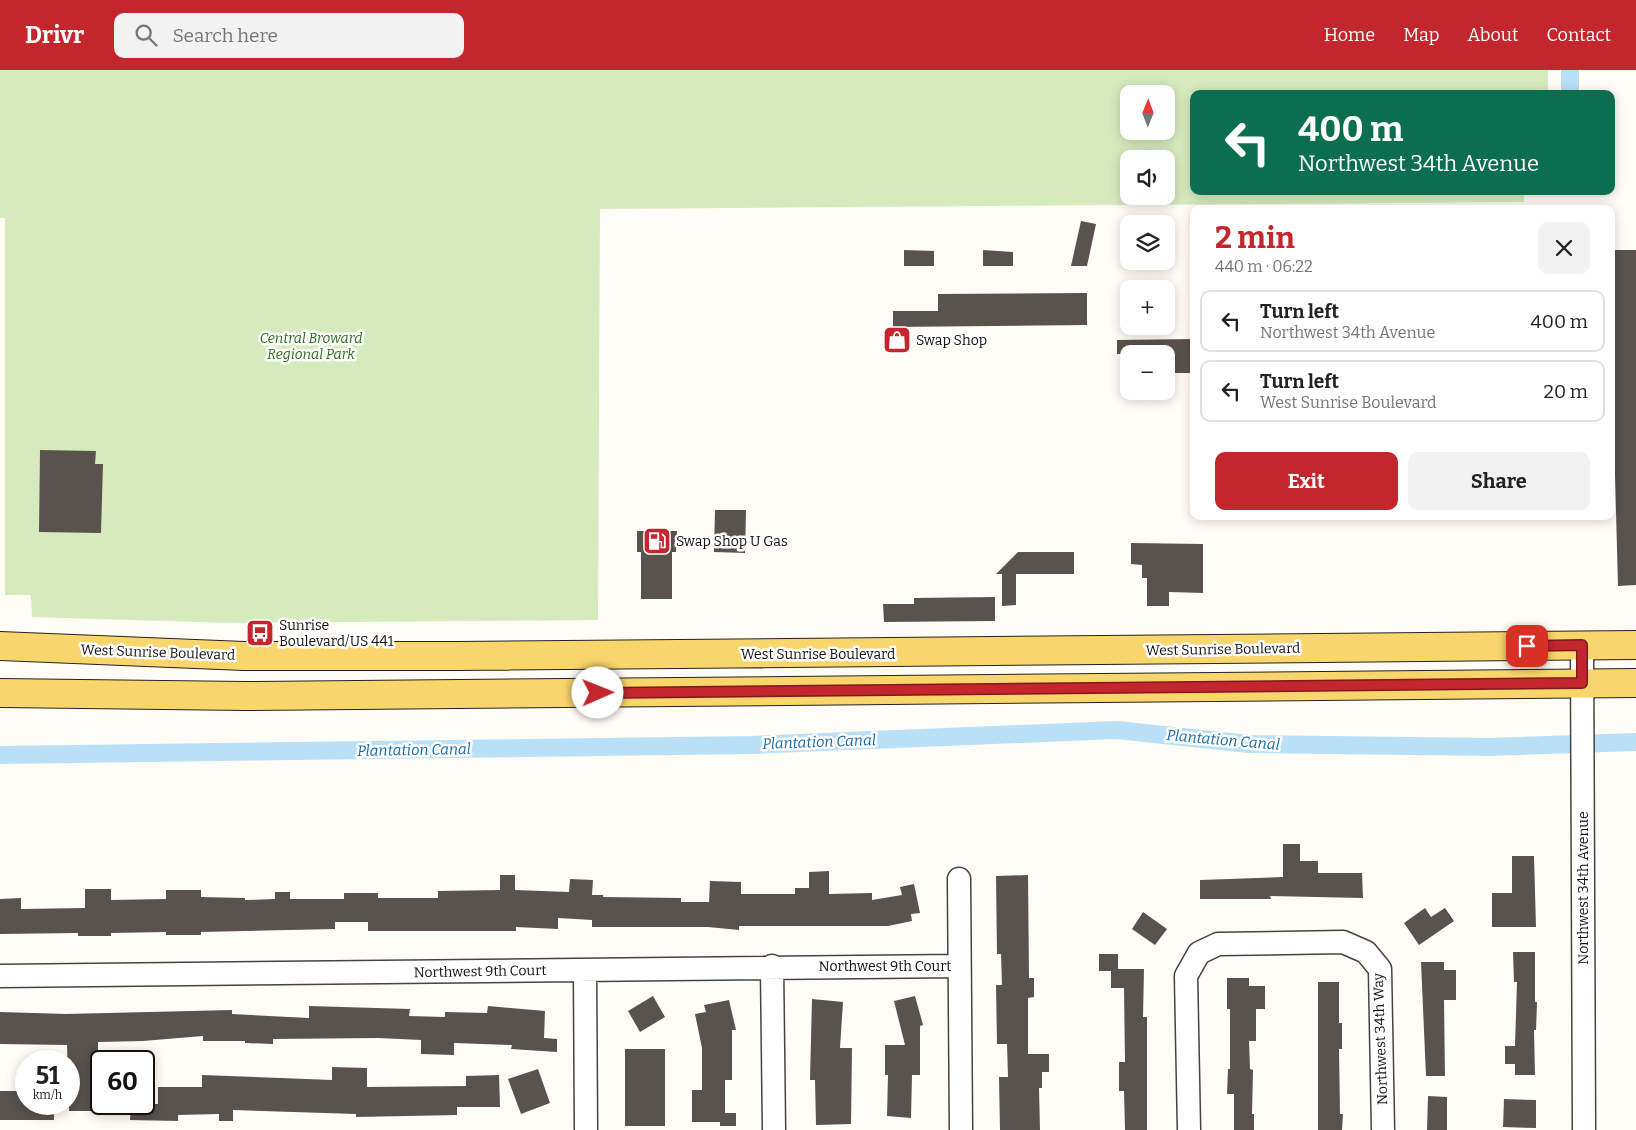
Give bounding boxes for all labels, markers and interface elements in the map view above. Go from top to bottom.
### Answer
search box [114,13,464,58]
text: Drivr [25,21,84,49]
icon: search [132,21,160,49]
text: Search here [172,24,278,47]
text: Home [1324,24,1375,46]
text: Map [1403,24,1439,46]
text: About [1467,24,1518,46]
text: Contact [1546,24,1611,46]
north arrow [1120,85,1175,140]
map controls [1120,85,1175,400]
text: 400 m [1298,108,1403,150]
icon: left [1215,110,1280,175]
button: sound [1120,150,1175,205]
text: Northwest 34th Avenue [1298,150,1539,177]
button: layers [1120,215,1175,270]
text: 2 min [1215,220,1295,256]
button: close [1538,222,1590,274]
text: 440 m · 06:22 [1215,257,1313,276]
button: + [1120,280,1175,335]
text: Turn left [1260,300,1339,323]
icon: left [1217,307,1245,335]
text: 400 m [1531,310,1588,333]
text: Northwest 34th Avenue [1260,323,1435,342]
shop icon: Swap Shop [882,325,912,355]
park label: Central Broward Regional Park [260,330,362,363]
place label: Swap Shop [916,332,987,349]
button: − [1120,345,1175,400]
text: Turn left [1260,370,1339,393]
icon: left [1217,377,1245,405]
text: 20 m [1544,380,1588,403]
text: West Sunrise Boulevard [1260,393,1437,412]
button: Exit [1215,452,1398,510]
button: Share [1408,452,1590,510]
fuel station icon: Swap Shop U Gas [642,526,672,556]
place label: Swap Shop U Gas [676,533,788,550]
place label: Sunrise Boulevard/US 441 [279,617,394,650]
bus stop icon: Sunrise Boulevard/US 441 [245,618,275,648]
pin [1506,625,1548,667]
icon: arrive [1513,632,1541,660]
street label: West Sunrise Boulevard [1146,640,1300,659]
street label: West Sunrise Boulevard [80,641,235,664]
street label: West Sunrise Boulevard [741,646,895,663]
position arrow [571,666,623,718]
water label: Plantation Canal [1166,726,1280,754]
water label: Plantation Canal [762,731,876,753]
water label: Plantation Canal [357,740,471,760]
street label: Northwest 34th Avenue [1575,811,1592,965]
street label: Northwest 9th Court [819,958,951,975]
street label: Northwest 9th Court [413,962,547,981]
street label: Northwest 34th Way [1370,972,1391,1105]
speed limit sign: 60 [90,1050,155,1115]
text: 51 [35,1061,60,1091]
text: km/h [33,1088,62,1102]

